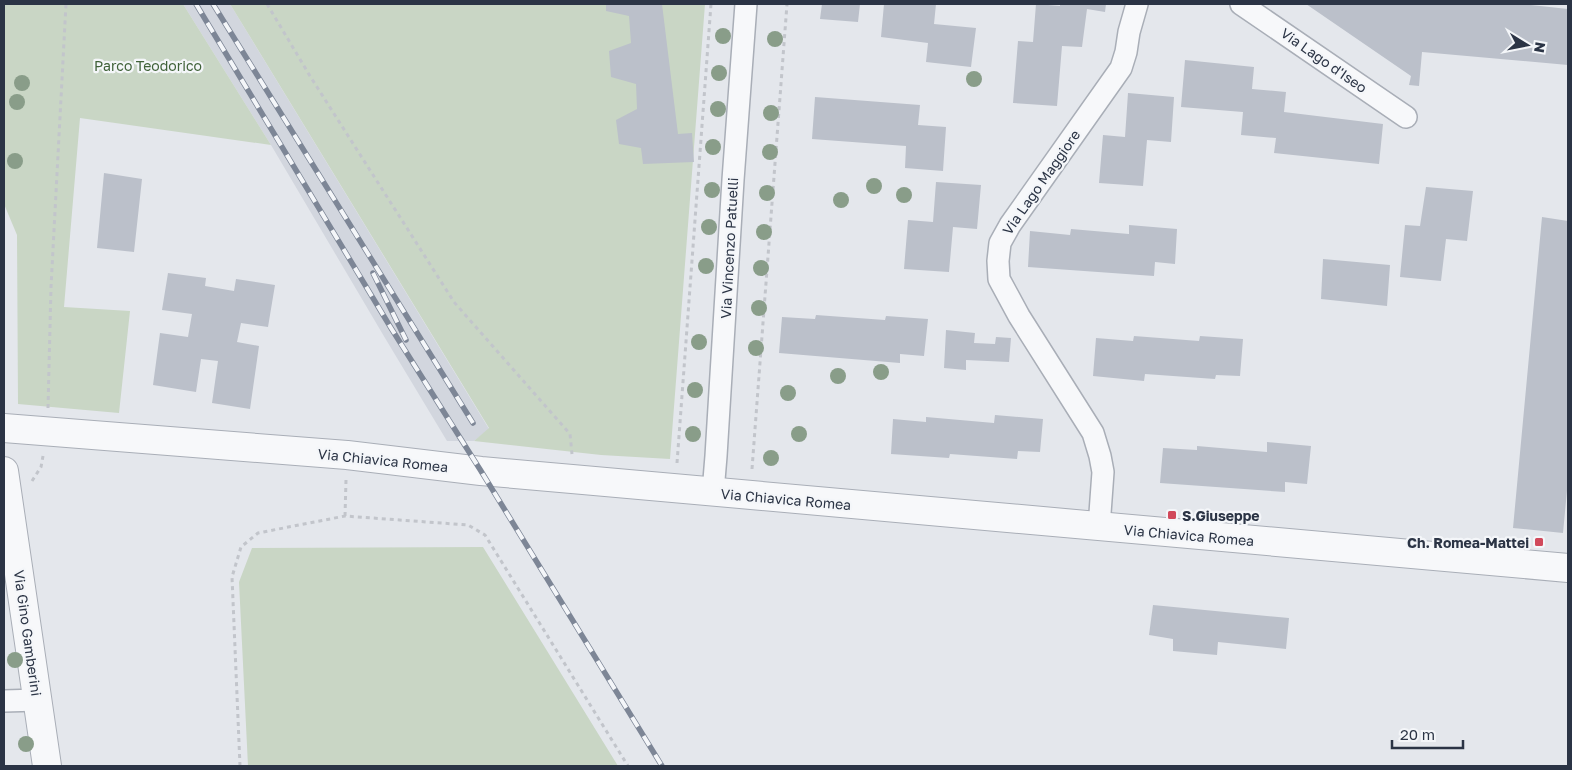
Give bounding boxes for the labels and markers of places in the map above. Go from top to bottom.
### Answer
place label: S.Giuseppe [1182,507,1260,524]
marker: S.Giuseppe [1166,509,1178,521]
place label: Ch. Romea-Mattei [1407,534,1529,551]
marker: Ch. Romea-Mattei [1533,536,1545,548]

